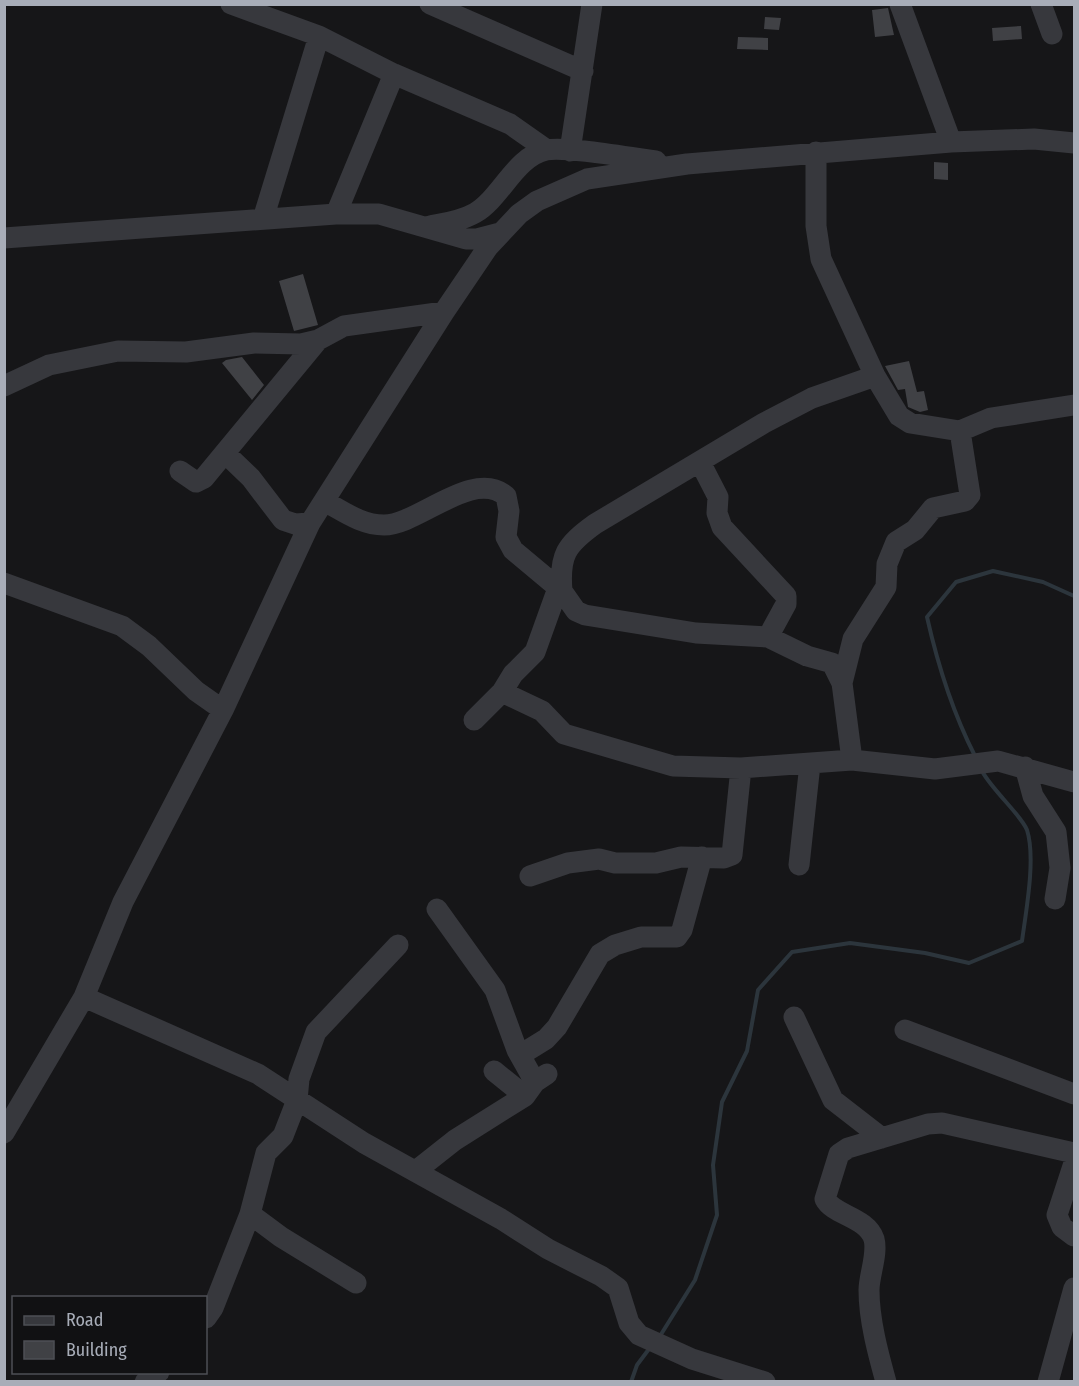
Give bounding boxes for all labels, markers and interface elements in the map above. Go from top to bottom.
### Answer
legend [12,1296,207,1374]
text: Road [66,1309,103,1331]
text: Building [66,1339,127,1361]

